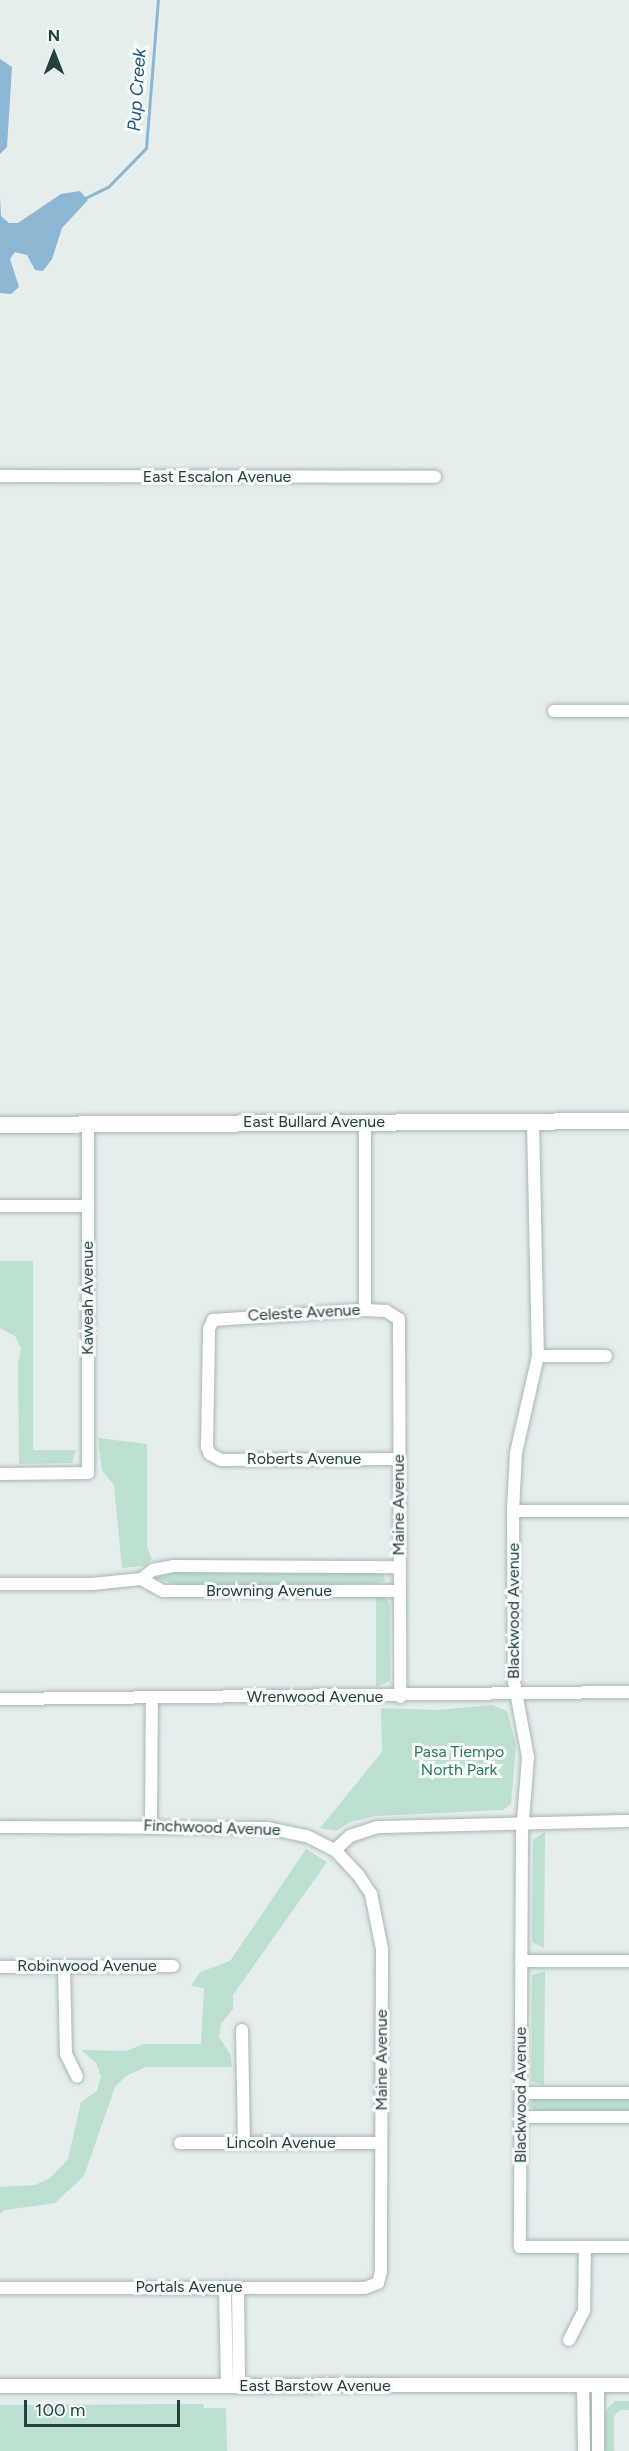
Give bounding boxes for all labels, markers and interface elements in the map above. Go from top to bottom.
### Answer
north arrow [24,24,84,84]
text: N [48,26,60,45]
water label: Pup Creek [123,48,151,132]
street label: East Escalon Avenue [143,467,291,487]
street label: East Bullard Avenue [243,1112,385,1132]
street label: Kaweah Avenue [78,1241,98,1355]
street label: Celeste Avenue [247,1300,361,1326]
street label: Roberts Avenue [247,1449,361,1469]
street label: Maine Avenue [389,1454,409,1556]
street label: Blackwood Avenue [504,1543,524,1679]
street label: Browning Avenue [206,1581,332,1601]
street label: Wrenwood Avenue [247,1687,383,1707]
park label: Pasa Tiempo North Park [414,1742,504,1780]
street label: Finchwood Avenue [143,1816,281,1840]
street label: Robinwood Avenue [17,1956,157,1976]
street label: Maine Avenue [372,2009,392,2111]
street label: Blackwood Avenue [511,2027,531,2163]
street label: Lincoln Avenue [226,2133,336,2153]
street label: Portals Avenue [136,2277,242,2297]
street label: East Barstow Avenue [239,2376,391,2396]
scale bar [27,2388,183,2426]
text: 100 m [35,2399,85,2421]

